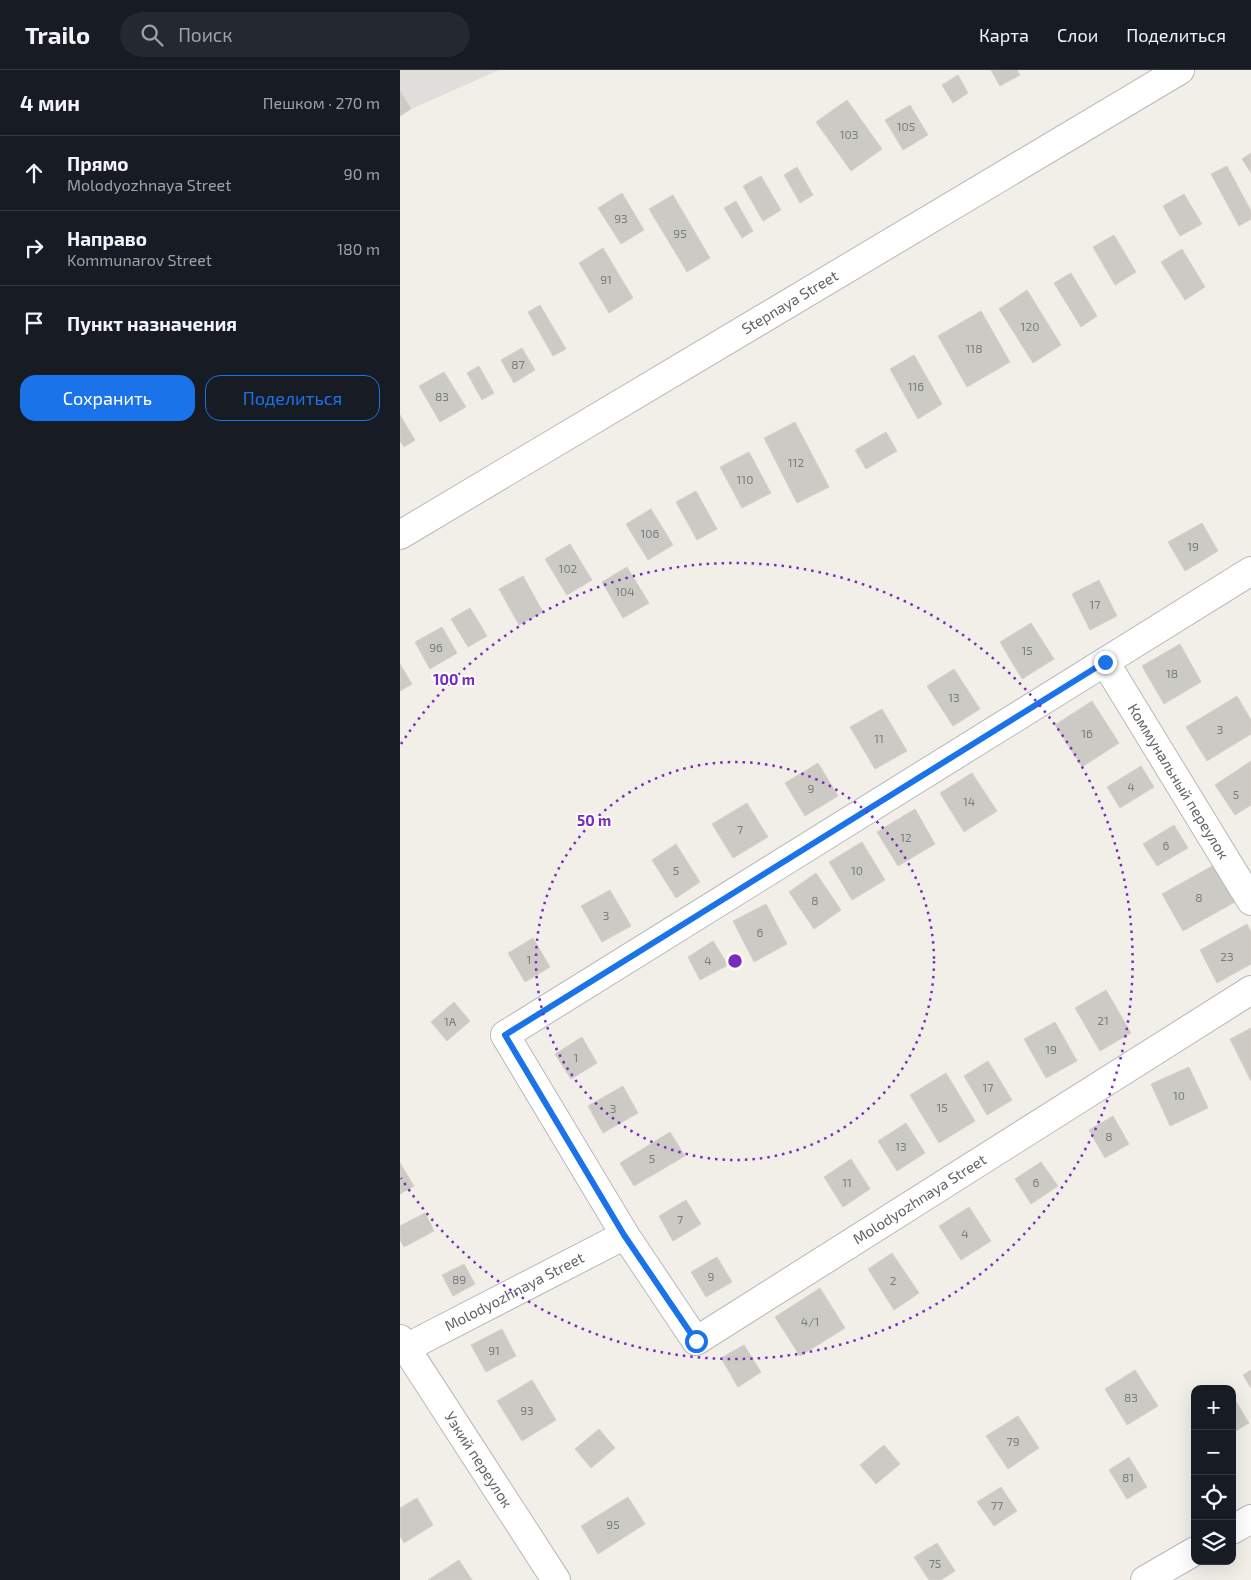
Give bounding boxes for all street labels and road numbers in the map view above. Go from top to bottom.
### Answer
street label: Stepnaya Street [738,266,841,337]
street label: Коммунальный переулок [1125,700,1233,862]
street label: Molodyozhnaya Street [849,1150,989,1248]
street label: Molodyozhnaya Street [441,1248,587,1335]
street label: Узкий переулок [441,1408,517,1511]

